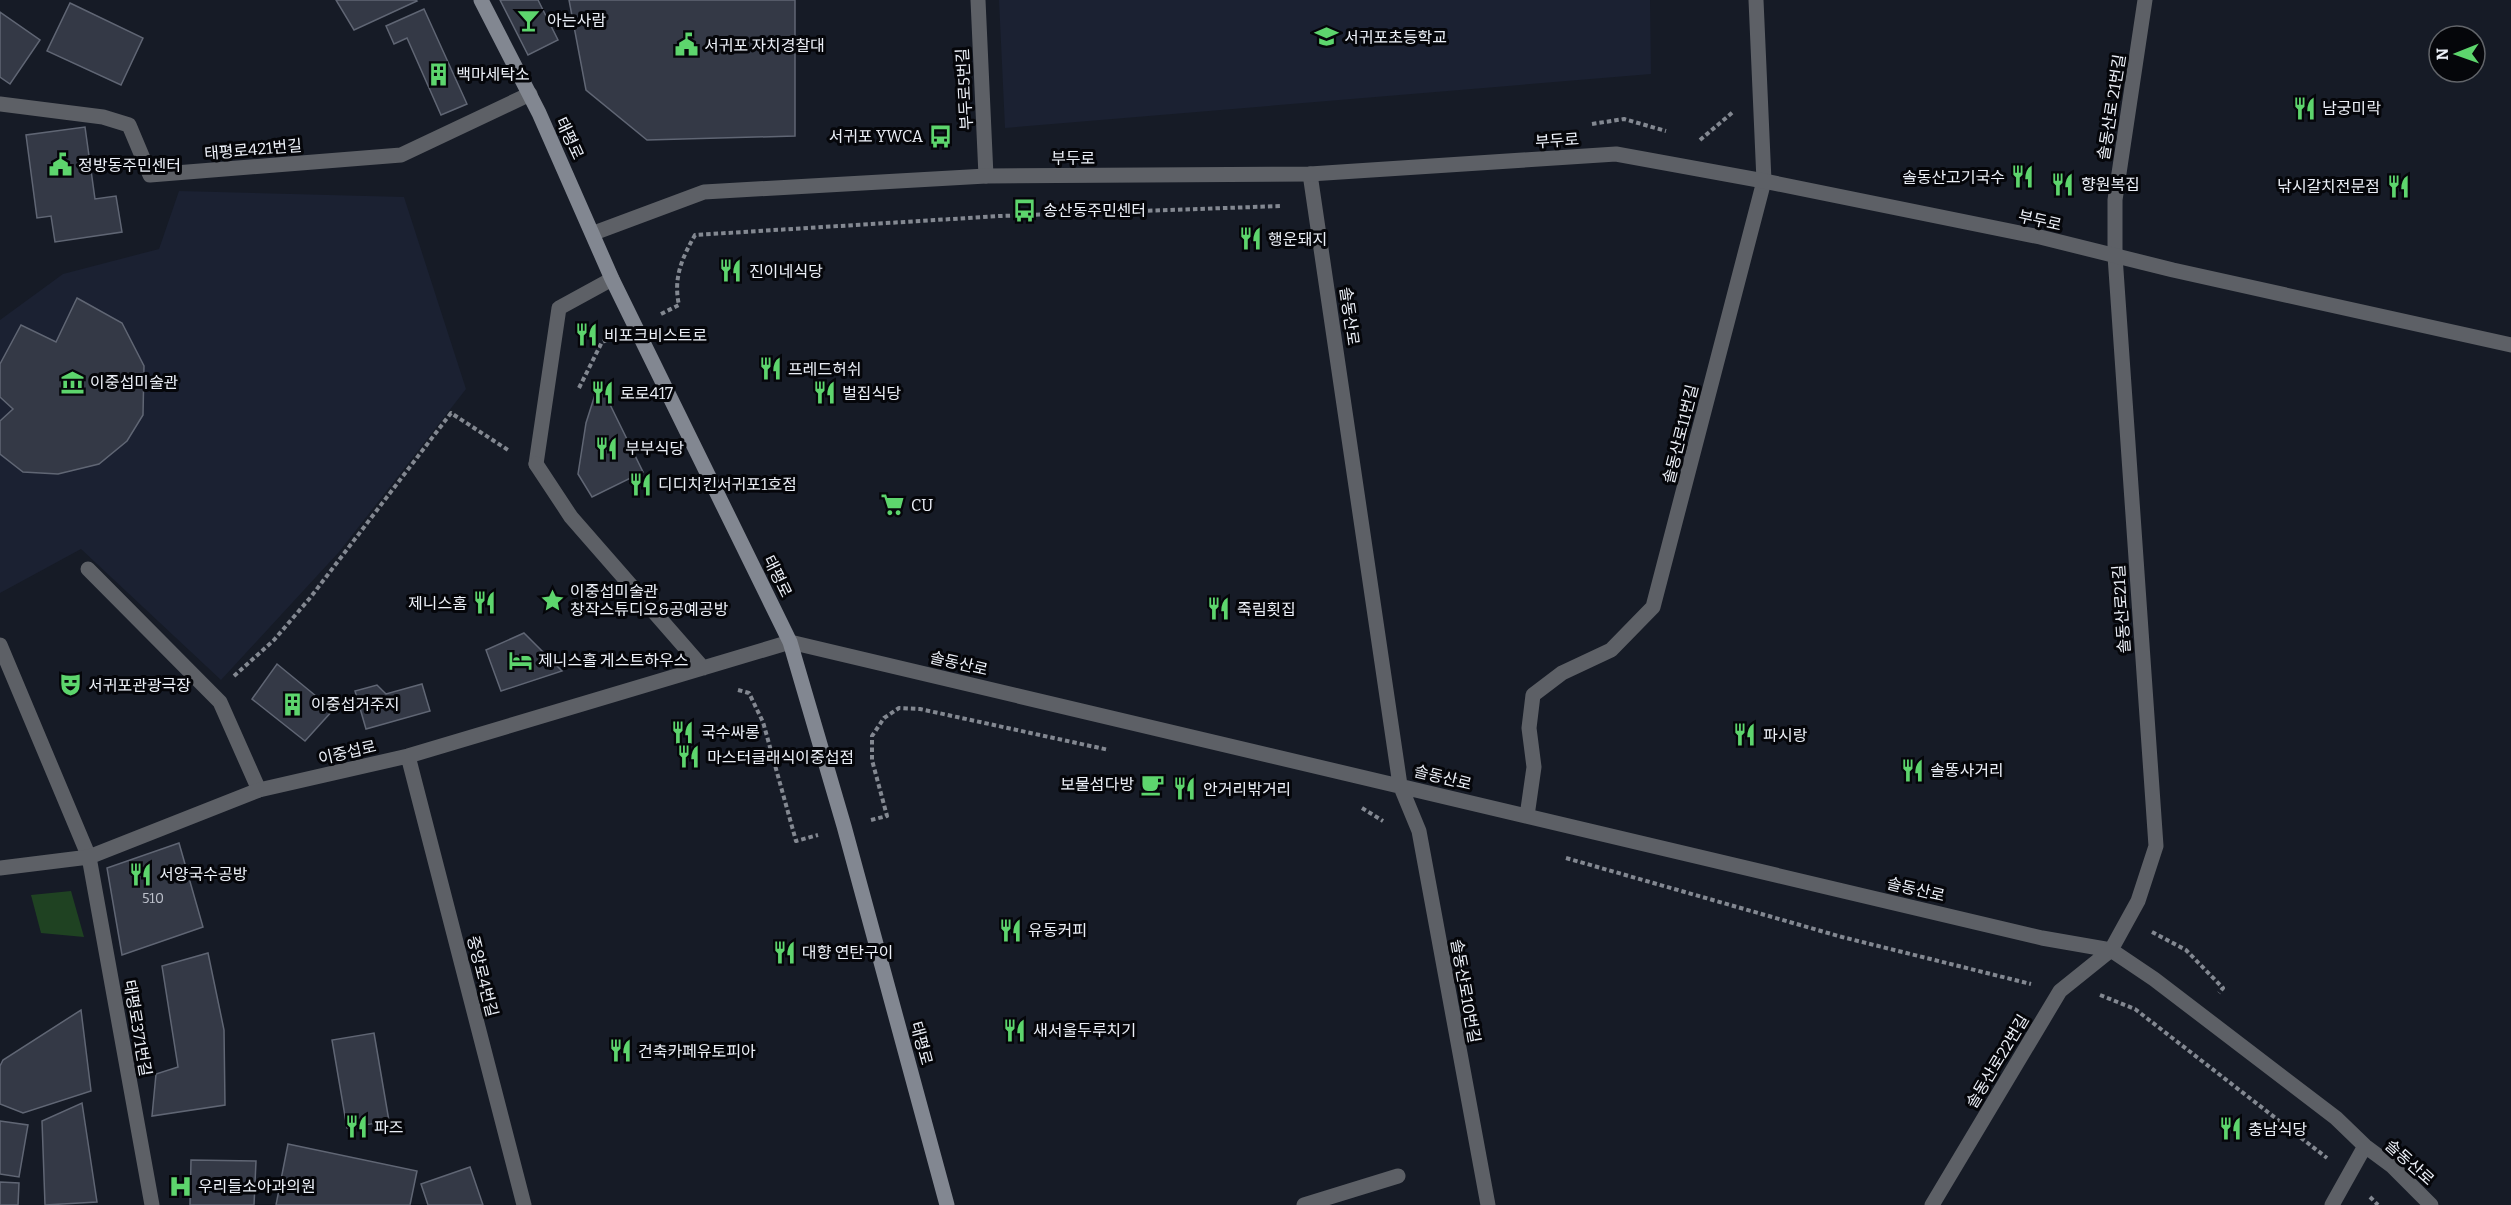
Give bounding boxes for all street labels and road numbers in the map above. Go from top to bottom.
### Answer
street label: 부두로5번길 [953,47,976,130]
street label: 솔동산로 21번길 [2094,53,2129,161]
street label: 태평로 [552,114,588,162]
street label: 부두로 [1534,129,1580,152]
street label: 태평로421번길 [203,136,303,163]
street label: 부두로 [1051,149,1095,168]
street label: 부두로 [2016,206,2064,235]
street label: 솔동산로 [1336,286,1363,347]
street label: 솔동산로11번길 [1659,383,1702,486]
street label: 태평로 [759,552,796,600]
street label: 솔동산로21길 [2109,564,2134,654]
street label: 솔동산로 [928,648,990,679]
street label: 이중섭로 [316,737,378,768]
street label: 솔동산로 [1412,761,1474,794]
street label: 솔동산로 [1885,874,1947,905]
street label: 중앙로4번길 [463,934,502,1019]
street label: 솔동산로10번길 [1447,938,1484,1044]
street label: 태평로371번길 [120,978,155,1078]
street label: 솔동산로22번길 [1962,1011,2033,1111]
street label: 태평로 [907,1019,936,1067]
street label: 솔동산로 [2381,1136,2438,1189]

